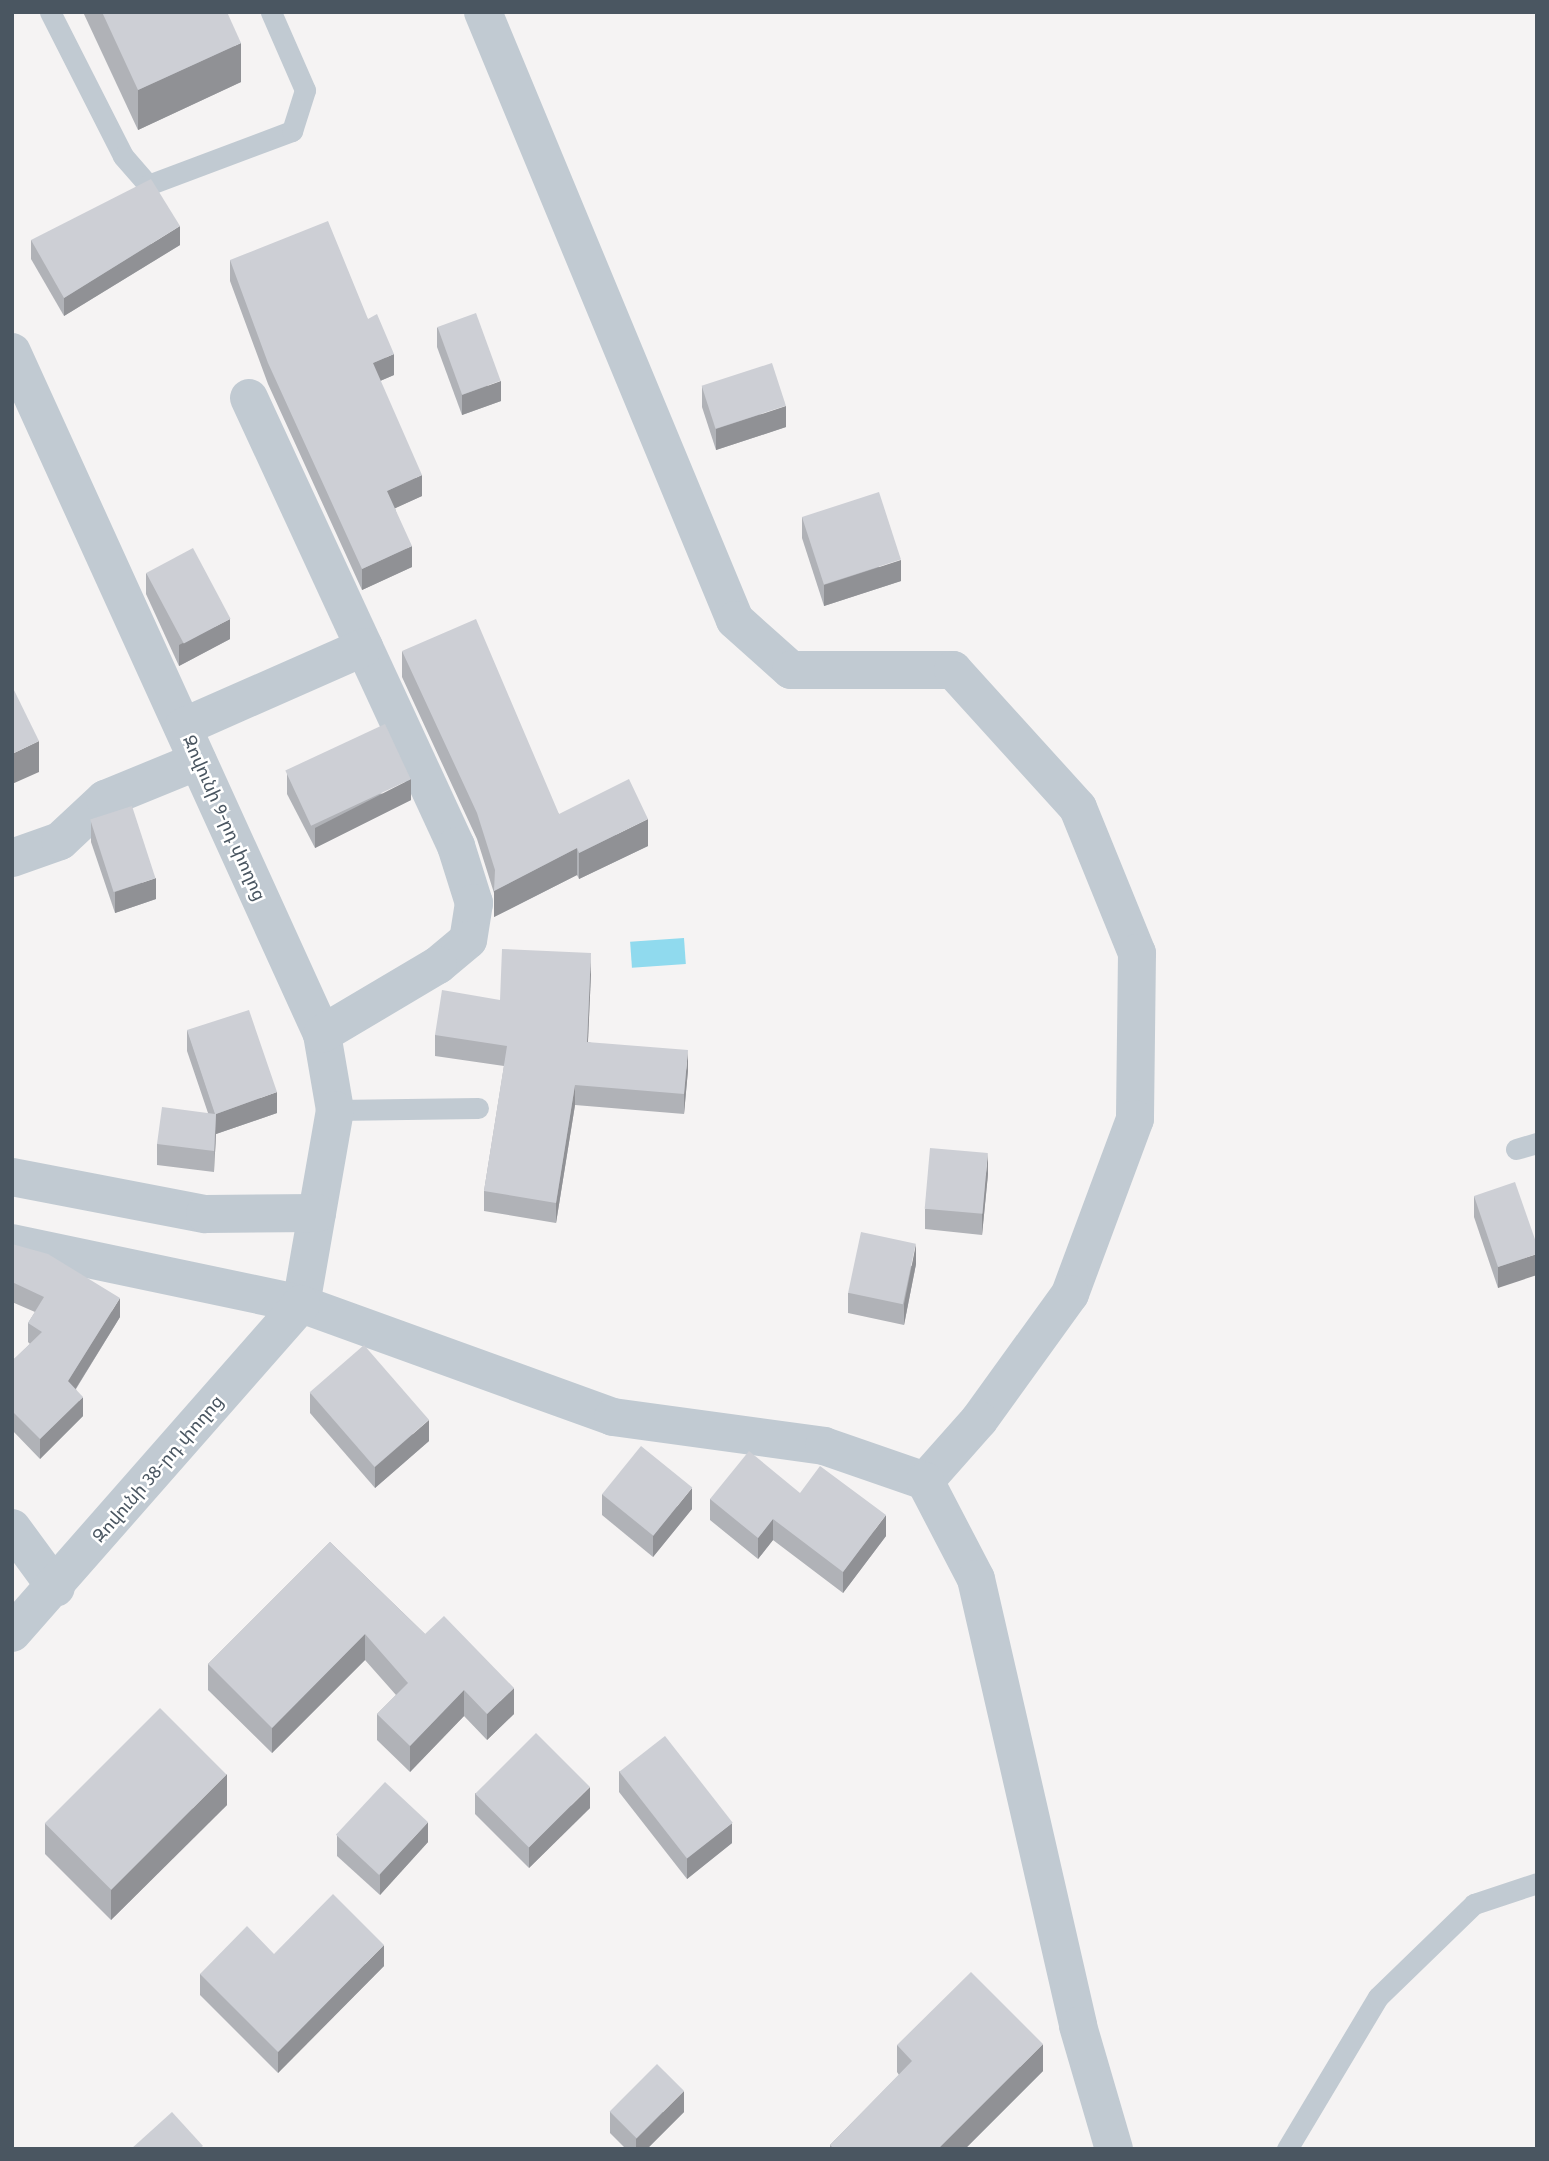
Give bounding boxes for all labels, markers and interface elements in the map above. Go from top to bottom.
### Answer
street label: Զովունի 9-րդ փողոց [178,732,270,904]
street label: Զովունի 38-րդ փողոց [88,1391,228,1547]

